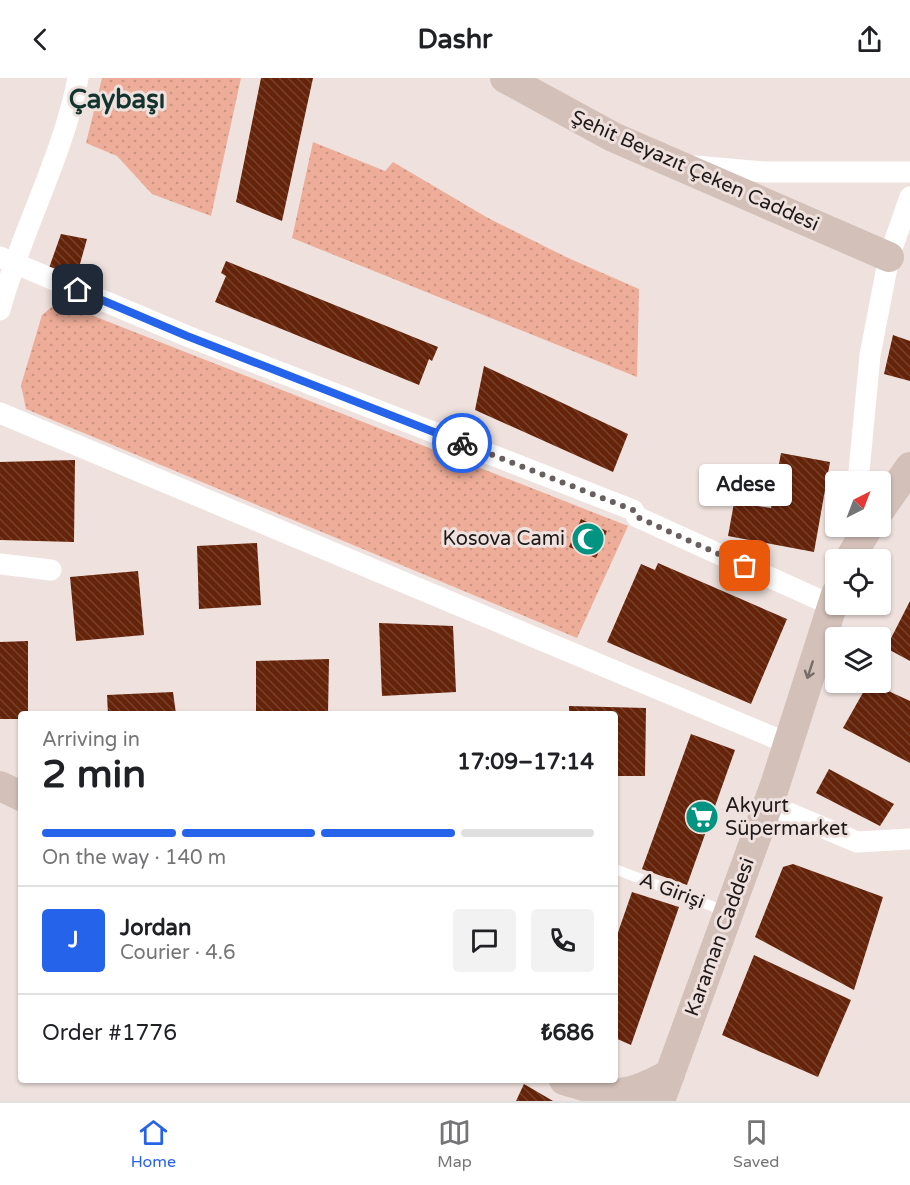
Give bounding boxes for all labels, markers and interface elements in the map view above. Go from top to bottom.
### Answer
icon: back [24,23,57,56]
text: Dashr [418,23,492,56]
icon: share [853,23,886,56]
district label: Çaybaşı [69,84,165,115]
street label: Şehit Beyazıt Çeken Caddesi [567,105,823,237]
pin [52,264,103,315]
icon: home [61,273,94,306]
courier [432,413,492,473]
icon: bike [446,427,479,460]
callout: Adese [698,464,792,506]
north arrow [825,471,891,537]
map controls [825,471,891,693]
text: Adese [716,473,775,497]
mosque icon: Kosova Cami [570,521,606,557]
place label: Kosova Cami [442,527,565,551]
pin [719,540,770,591]
icon: bag [728,549,761,582]
button: locate [825,549,891,615]
button: layers [825,627,891,693]
one-way arrow [804,660,815,679]
text: Arriving in [42,728,140,752]
text: 17:09–17:14 [457,749,594,775]
text: 2 min [42,751,146,798]
place label: Akyurt Süpermarket [725,794,848,841]
supermarket icon: Akyurt Süpermarket [684,799,720,835]
text: On the way · 140 m [42,846,226,870]
street label: Karaman Caddesi [680,855,760,1019]
street label: A Girişi [636,868,708,914]
button: chat [453,909,516,972]
button: phone [531,909,594,972]
text: Jordan [120,915,191,941]
text: J [68,927,79,953]
text: Courier · 4.6 [120,941,235,965]
text: Order #1776 [42,1020,177,1046]
text: ₺686 [541,1020,594,1046]
tab: Home [131,1116,176,1172]
tab: Map [437,1116,472,1172]
tab: Saved [733,1116,779,1172]

